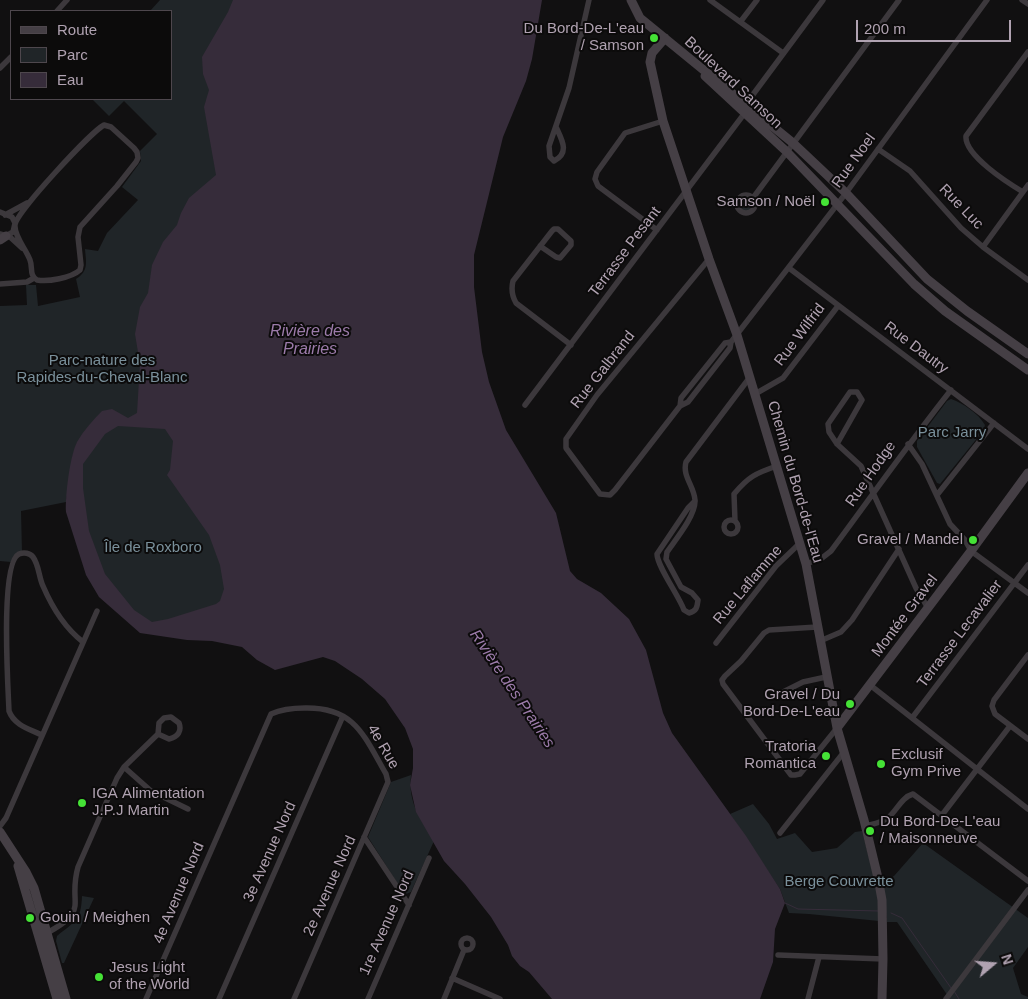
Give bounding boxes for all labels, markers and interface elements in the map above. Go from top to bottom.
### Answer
legend [10,10,172,100]
scale bar [858,10,1013,42]
place label: Du Bord-De-L'eau / Samson [524,20,644,55]
text: 200 m [864,20,906,37]
text: Route [57,21,97,38]
marker: Du Bord-De-L'eau / Samson [648,32,660,44]
street label: Boulevard Samson [681,33,785,133]
text: Parc [57,46,88,63]
text: Eau [57,71,84,88]
street label: Rue Noel [828,130,880,192]
street label: Rue Luc [935,181,987,233]
place label: Samson / Noël [717,193,815,211]
marker: Samson / Noël [819,196,831,208]
street label: Terrasse Pesant [585,203,665,301]
street label: Rue Wilfrid [771,300,829,370]
street label: Rue Dautry [880,318,952,378]
water label: Rivière des Prairies [270,322,350,360]
street label: Rue Galbrand [567,328,639,412]
park label: Parc-nature des Rapides-du-Cheval-Blanc [17,352,187,387]
street label: Chemin du Bord-de-l'Eau [763,399,827,565]
park label: Parc Jarry [918,424,986,442]
street label: Rue Hodge [842,438,900,510]
place label: Gravel / Mandel [857,531,963,549]
marker: Gravel / Mandel [967,534,979,546]
park label: Île de Roxboro [104,539,202,557]
street label: Rue Laflamme [710,542,786,628]
street label: Montée Gravel [868,571,942,661]
street label: Terrasse Lecavalier [914,577,1006,691]
water label: Rivière des Prairies [465,626,559,752]
place label: Gravel / Du Bord-De-L'eau [743,686,840,721]
marker: Gravel / Du Bord-De-L'eau [844,698,856,710]
street label: 4e Rue [363,722,403,772]
place label: Tratoria Romantica [744,738,816,773]
place label: Exclusif Gym Prive [891,746,961,781]
marker: Tratoria Romantica [820,750,832,762]
marker: Exclusif Gym Prive [875,758,887,770]
place label: IGA Alimentation J.P.J Martin [92,785,205,820]
marker: IGA Alimentation J.P.J Martin [76,797,88,809]
street label: 3e Avenue Nord [240,799,300,905]
place label: Du Bord-De-L'eau / Maisonneuve [880,813,1000,848]
marker: Du Bord-De-L'eau / Maisonneuve [864,825,876,837]
street label: 2e Avenue Nord [300,833,360,939]
street label: 4e Avenue Nord [150,840,208,946]
street label: 1re Avenue Nord [356,868,418,978]
park label: Berge Couvrette [784,873,894,891]
place label: Gouin / Meighen [40,909,150,927]
marker: Gouin / Meighen [24,912,36,924]
north arrow [968,939,1018,989]
text: N [998,952,1016,967]
place label: Jesus Light of the World [109,959,190,994]
marker: Jesus Light of the World [93,971,105,983]

